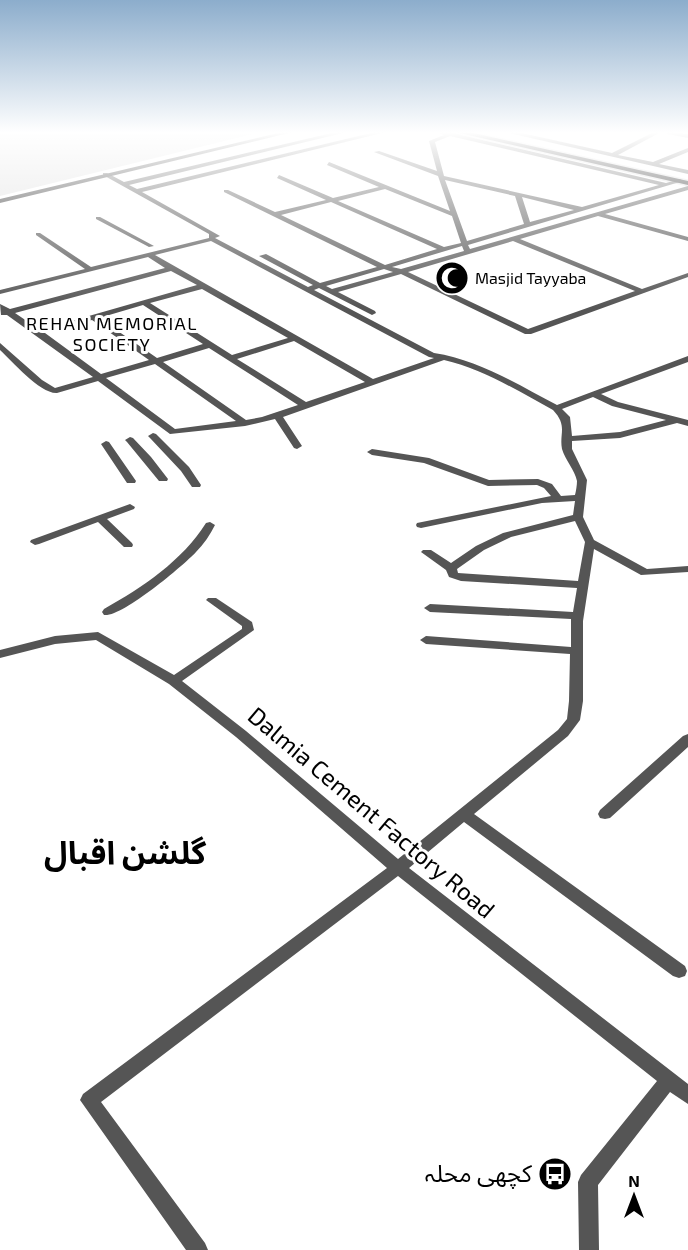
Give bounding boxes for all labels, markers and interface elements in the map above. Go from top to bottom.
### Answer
mosque icon: Masjid Tayyaba [434,260,470,296]
place label: Masjid Tayyaba [475,268,586,288]
district label: REHAN MEMORIAL SOCIETY [26,312,198,355]
street label: Dalmia Cement Factory Road [243,700,501,924]
district label: گلشن اقبال [44,832,206,872]
bus stop icon: کچھی محلہ [537,1156,573,1192]
place label: کچھی محلہ [425,1158,533,1189]
north arrow [604,1166,664,1226]
text: N [628,1171,640,1190]

